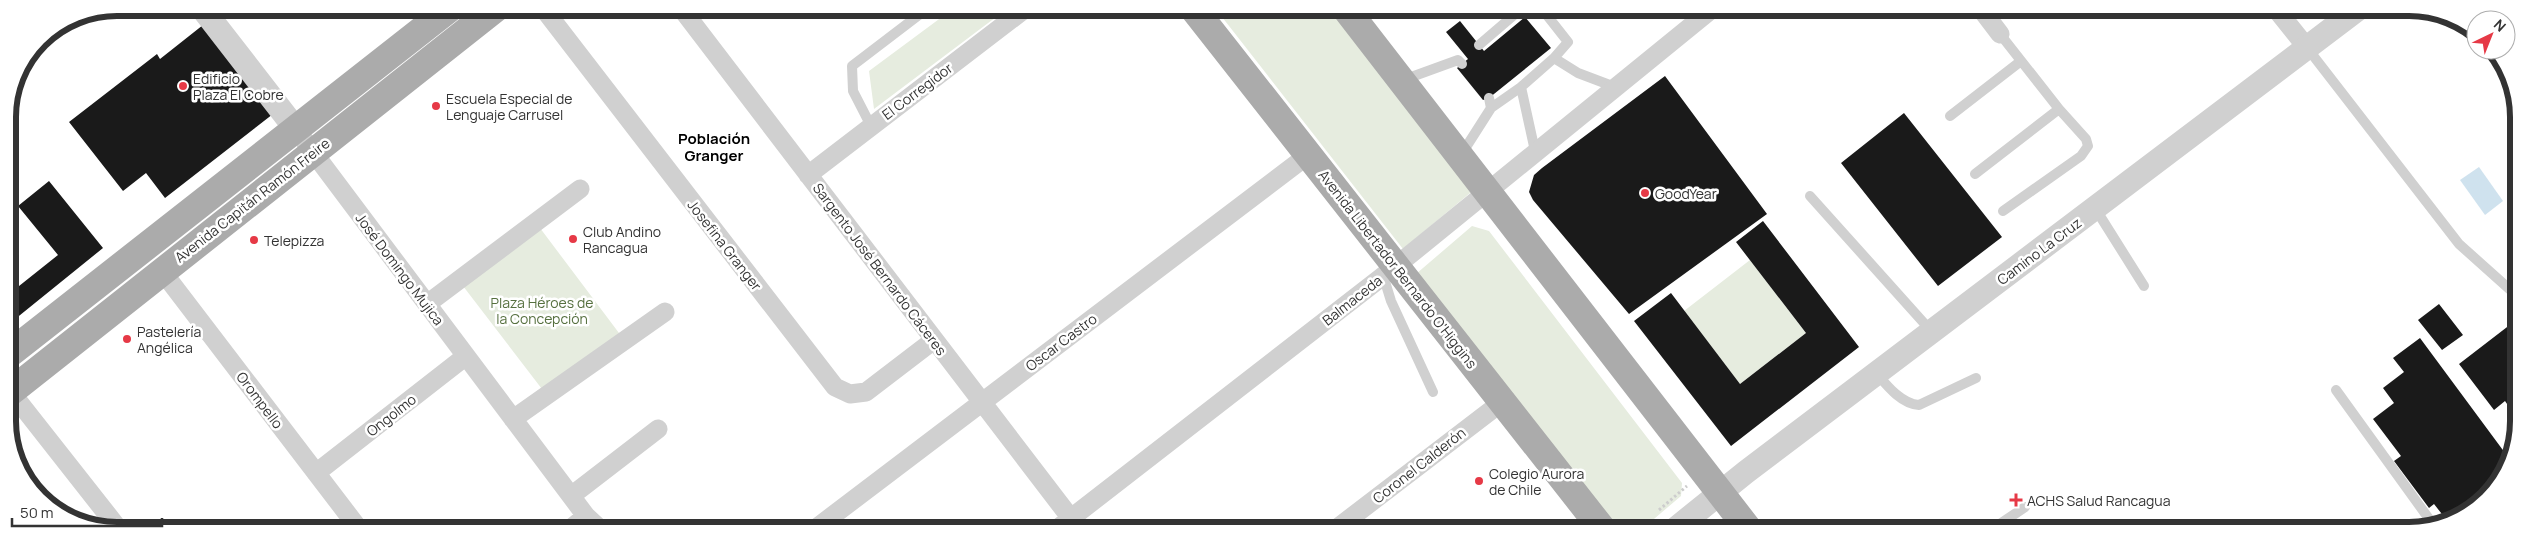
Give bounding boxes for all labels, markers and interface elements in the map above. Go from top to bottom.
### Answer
north arrow [2466,10,2516,60]
text: N [2490,15,2510,36]
street label: El Corregidor [878,58,956,124]
place label: Edificio Plaza El Cobre [193,69,284,104]
marker: Edificio Plaza El Cobre [177,80,189,92]
place label: Escuela Especial de Lenguaje Carrusel [446,89,572,124]
marker: Escuela Especial de Lenguaje Carrusel [430,100,442,112]
district label: Población Granger [678,128,750,166]
street label: Avenida Capitán Ramón Freire [171,133,333,267]
street label: Avenida Libertador Bernardo O'Higgins [1314,166,1482,372]
street label: Sargento José Bernardo Cáceres [809,179,951,359]
place label: GoodYear [1655,184,1717,203]
marker: GoodYear [1639,187,1651,199]
street label: Josefina Granger [684,196,766,294]
street label: José Domingo Mujica [352,209,448,329]
street label: Camino La Cruz [1993,213,2085,289]
place label: Club Andino Rancagua [583,222,661,257]
place label: Telepizza [264,231,324,250]
marker: Club Andino Rancagua [567,233,579,245]
marker: Telepizza [248,234,260,246]
street label: Balmaceda [1318,271,1386,329]
park label: Plaza Héroes de la Concepción [491,293,593,328]
street label: Oscar Castro [1021,309,1101,375]
place label: Pastelería Angélica [137,322,201,357]
marker: Pastelería Angélica [121,333,133,345]
street label: Orompello [232,368,288,432]
street label: Ongolmo [362,390,420,440]
street label: Coronel Calderón [1369,423,1469,507]
place label: Colegio Aurora de Chile [1489,464,1584,499]
marker: Colegio Aurora de Chile [1473,475,1485,487]
place label: ACHS Salud Rancagua [2027,491,2170,510]
marker: ACHS Salud Rancagua [2009,493,2023,507]
scale bar [12,496,162,528]
text: 50 m [20,502,54,523]

